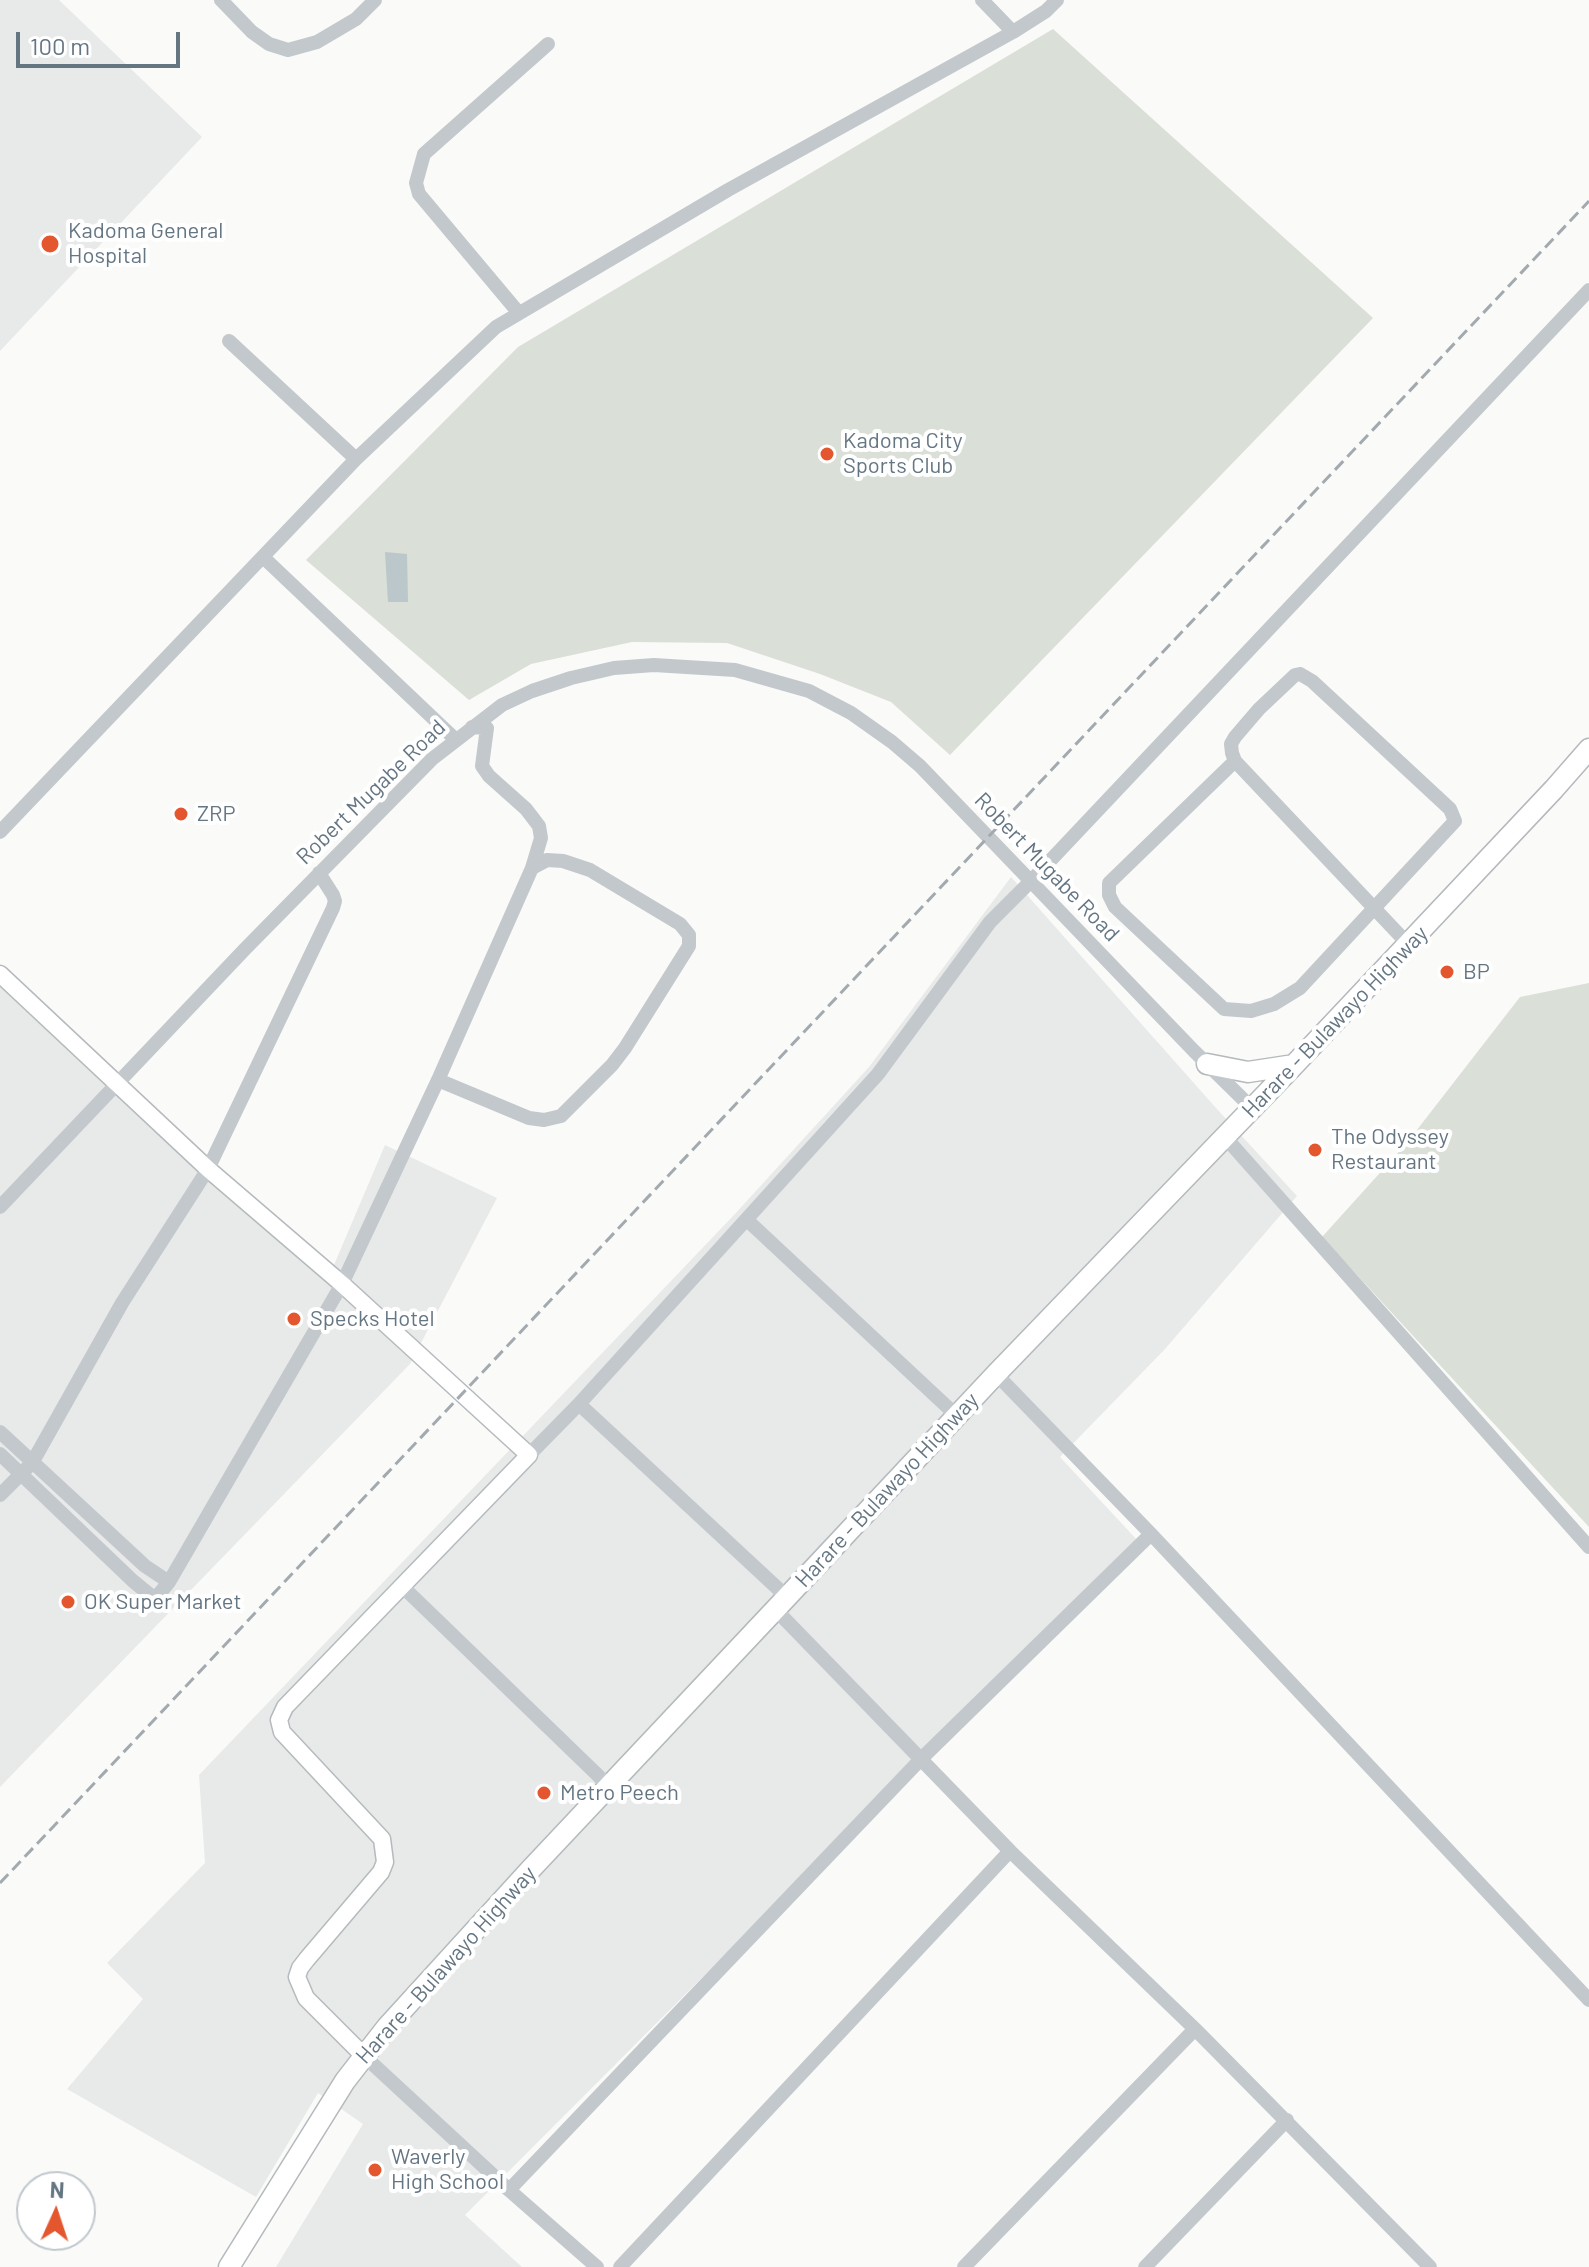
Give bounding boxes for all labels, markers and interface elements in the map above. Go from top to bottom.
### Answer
scale bar [20,16,184,66]
text: 100 m [30,31,90,60]
place label: Kadoma General Hospital [68,218,223,270]
marker: Kadoma General Hospital [39,233,61,255]
place label: Kadoma City Sports Club [843,428,963,480]
marker: Kadoma City Sports Club [818,445,836,463]
street label: Robert Mugabe Road [291,714,451,870]
street label: Robert Mugabe Road [969,787,1125,947]
place label: ZRP [197,801,236,827]
marker: ZRP [172,805,190,823]
street label: Harare - Bulawayo Highway [1236,921,1434,1123]
place label: BP [1463,959,1490,985]
marker: BP [1438,963,1456,981]
place label: The Odyssey Restaurant [1331,1124,1449,1176]
marker: The Odyssey Restaurant [1306,1141,1324,1159]
place label: Specks Hotel [310,1306,435,1332]
marker: Specks Hotel [285,1310,303,1328]
street label: Harare - Bulawayo Highway [790,1387,984,1593]
place label: OK Super Market [84,1589,241,1615]
marker: OK Super Market [59,1593,77,1611]
place label: Metro Peech [560,1780,679,1806]
marker: Metro Peech [535,1784,553,1802]
street label: Harare - Bulawayo Highway [350,1861,542,2069]
place label: Waverly High School [391,2144,504,2196]
marker: Waverly High School [366,2161,384,2179]
north arrow [16,2171,96,2251]
text: N [49,2176,65,2202]

